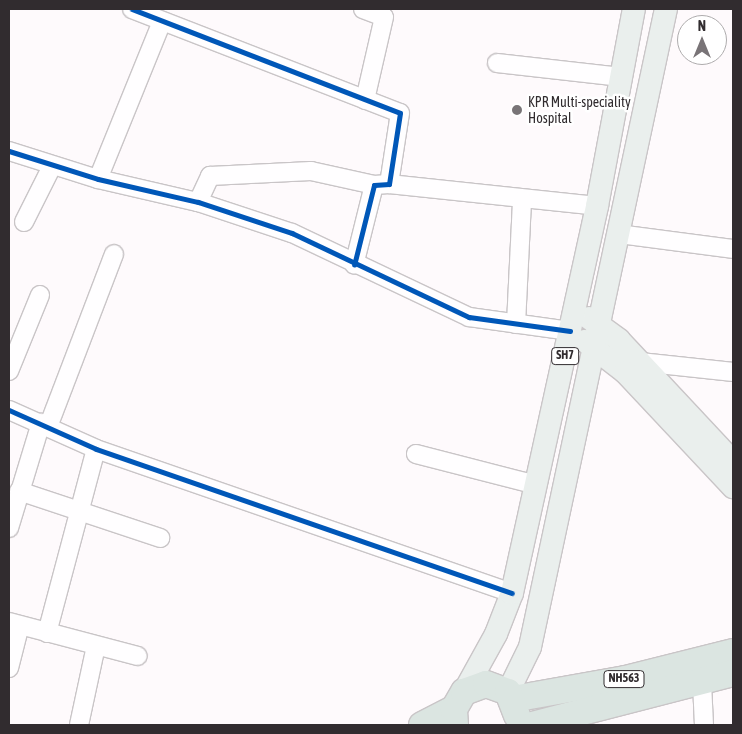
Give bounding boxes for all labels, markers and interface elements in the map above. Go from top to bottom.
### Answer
north arrow [677,15,727,65]
text: N [698,18,706,34]
place label: KPR Multi-speciality Hospital [528,94,631,126]
marker: KPR Multi-speciality Hospital [510,103,524,117]
road number: SH7 [550,346,580,366]
road number: NH563 [603,670,645,689]

